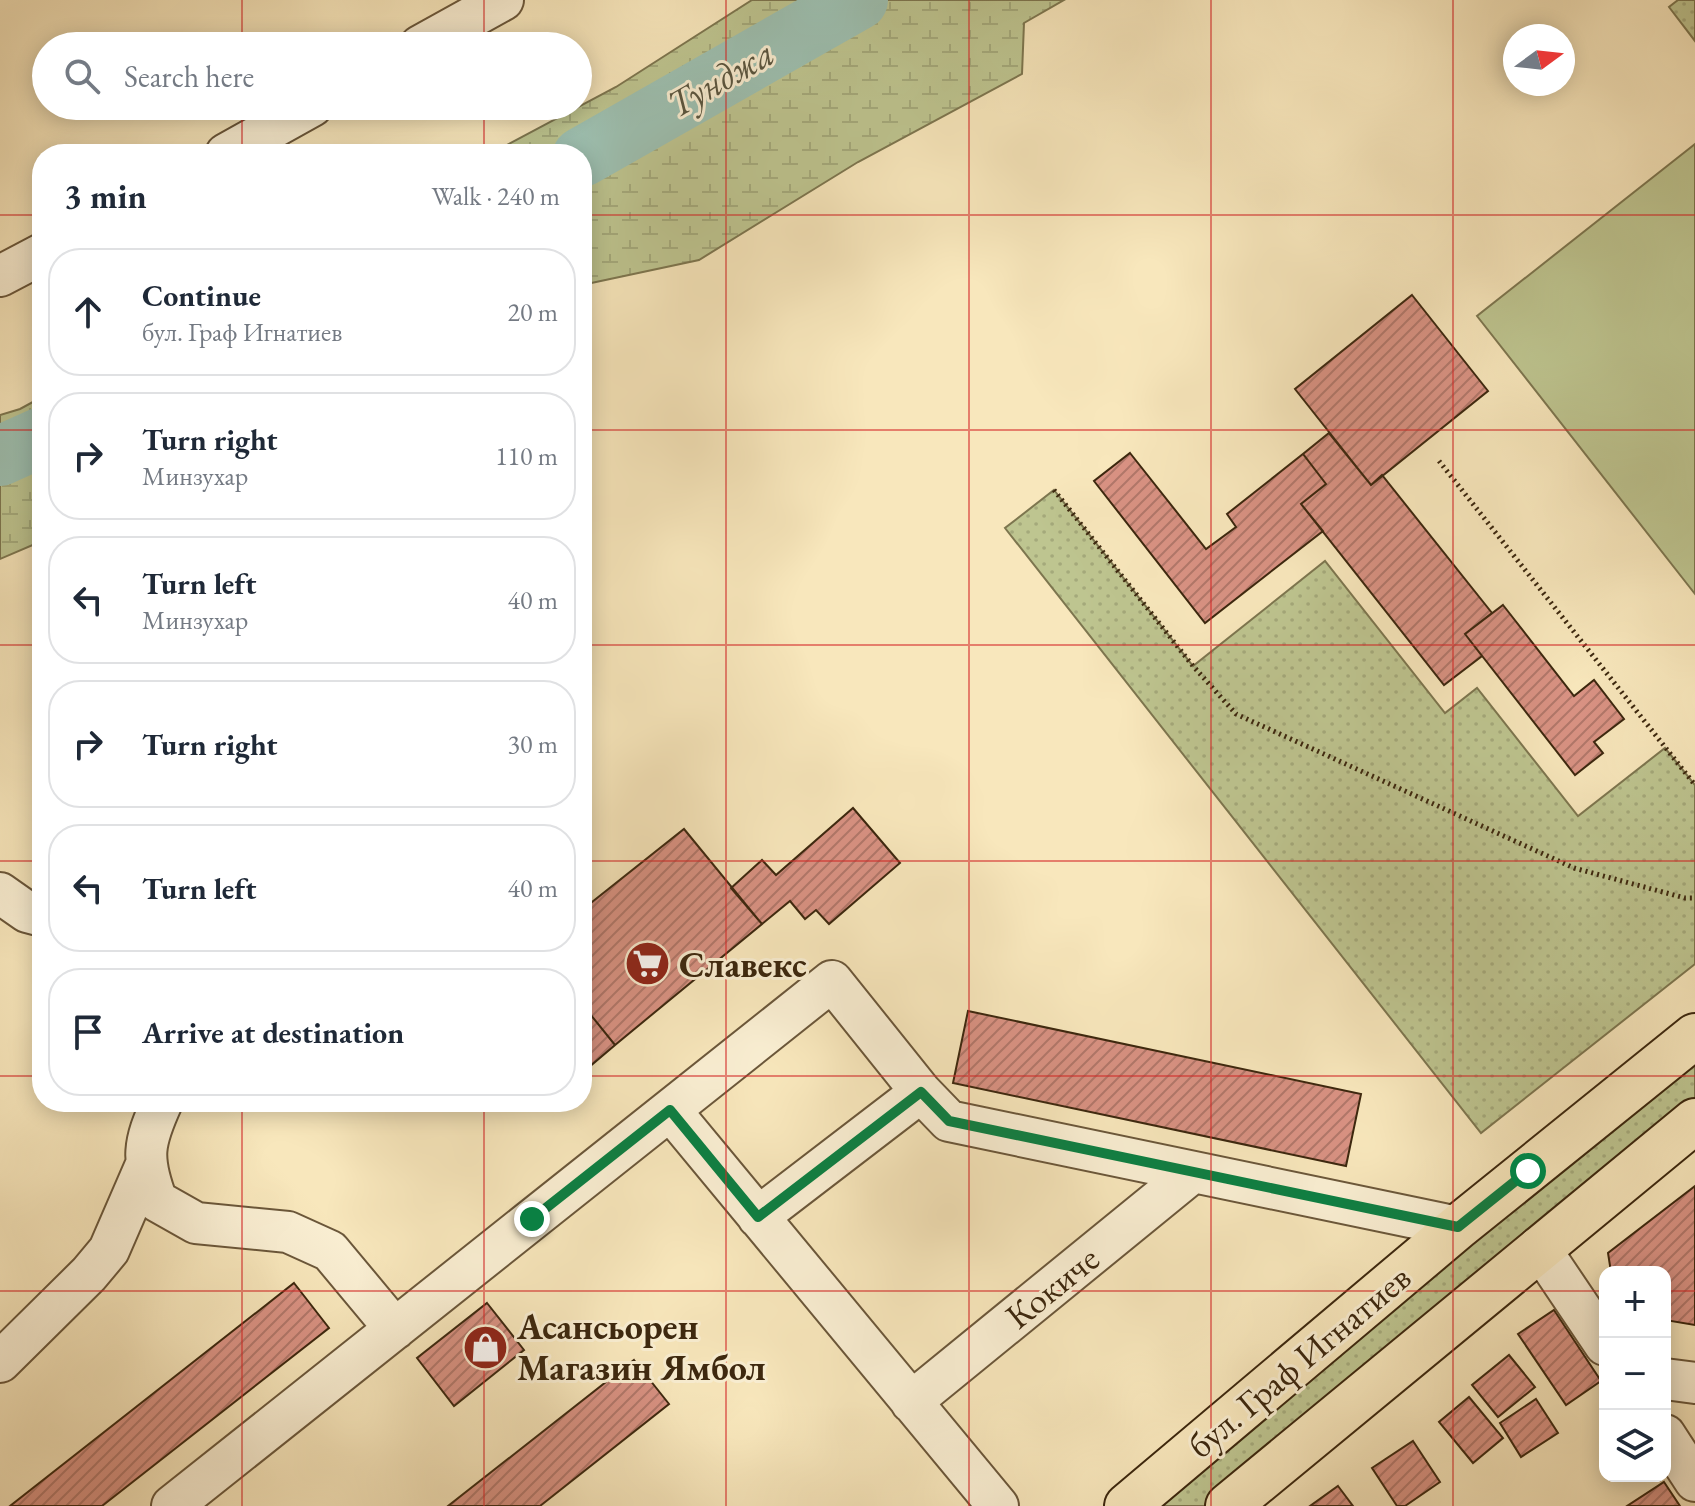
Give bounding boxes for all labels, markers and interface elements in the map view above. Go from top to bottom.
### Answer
north arrow [1503,24,1575,96]
water label: Тунджа [657,28,783,128]
search box [32,32,592,120]
icon: search [60,54,104,98]
text: Search here [124,57,254,96]
text: 3 min [64,174,147,218]
text: Walk · 240 m [432,179,560,213]
text: Continue [142,276,261,315]
icon: ahead [66,290,110,334]
text: 20 m [508,295,558,329]
text: бул. Граф Игнатиев [142,315,342,349]
text: Turn right [142,420,278,459]
icon: right [66,434,110,478]
text: 110 m [495,439,558,473]
text: Минзухар [142,459,248,493]
text: Turn left [142,564,256,603]
icon: left [66,578,110,622]
text: 40 m [508,583,558,617]
text: Минзухар [142,603,248,637]
icon: right [66,722,110,766]
text: Turn right [142,725,278,764]
text: 30 m [508,727,558,761]
icon: left [66,866,110,910]
text: Turn left [142,869,256,908]
text: 40 m [508,871,558,905]
supermarket icon: Славекс [624,940,672,988]
place label: Славекс [679,941,807,988]
icon: arrive [66,1010,110,1054]
text: Arrive at destination [142,1013,404,1052]
route start [1510,1153,1546,1189]
route end [514,1201,550,1237]
street label: Кокиче [996,1235,1108,1339]
street label: бул. Граф Игнатиев [1178,1254,1420,1468]
map controls [1599,1266,1671,1482]
button: + [1599,1266,1671,1338]
place label: Асансьорен Магазин Ямбол [516,1303,766,1391]
shop icon: Асансьорен Магазин Ямбол [462,1323,510,1371]
button: − [1599,1338,1671,1410]
button: layers [1599,1410,1671,1482]

